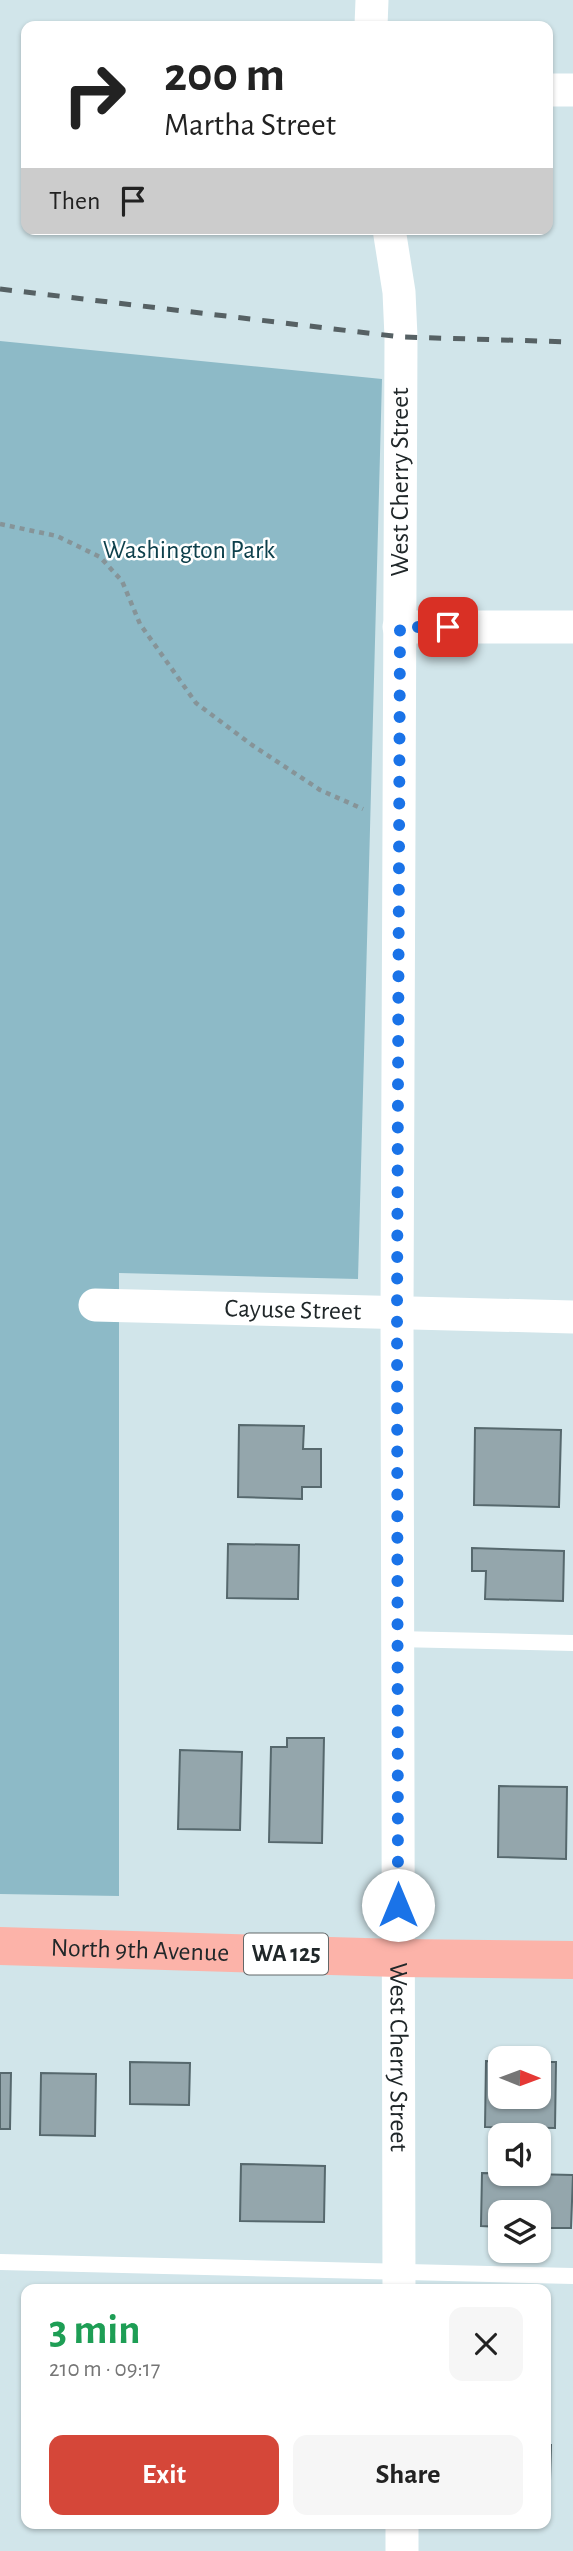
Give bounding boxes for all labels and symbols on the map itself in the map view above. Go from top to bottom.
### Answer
street label: West Cherry Street [387,388,413,577]
park label: Washington Park [103,537,275,563]
pin [418,597,478,657]
street label: Cayuse Street [224,1295,362,1325]
position arrow [361,1868,435,1942]
road number: WA 125 [244,1934,328,1975]
street label: North 9th Avenue [50,1935,230,1966]
street label: West Cherry Street [385,1963,412,2152]
north arrow [488,2046,551,2109]

